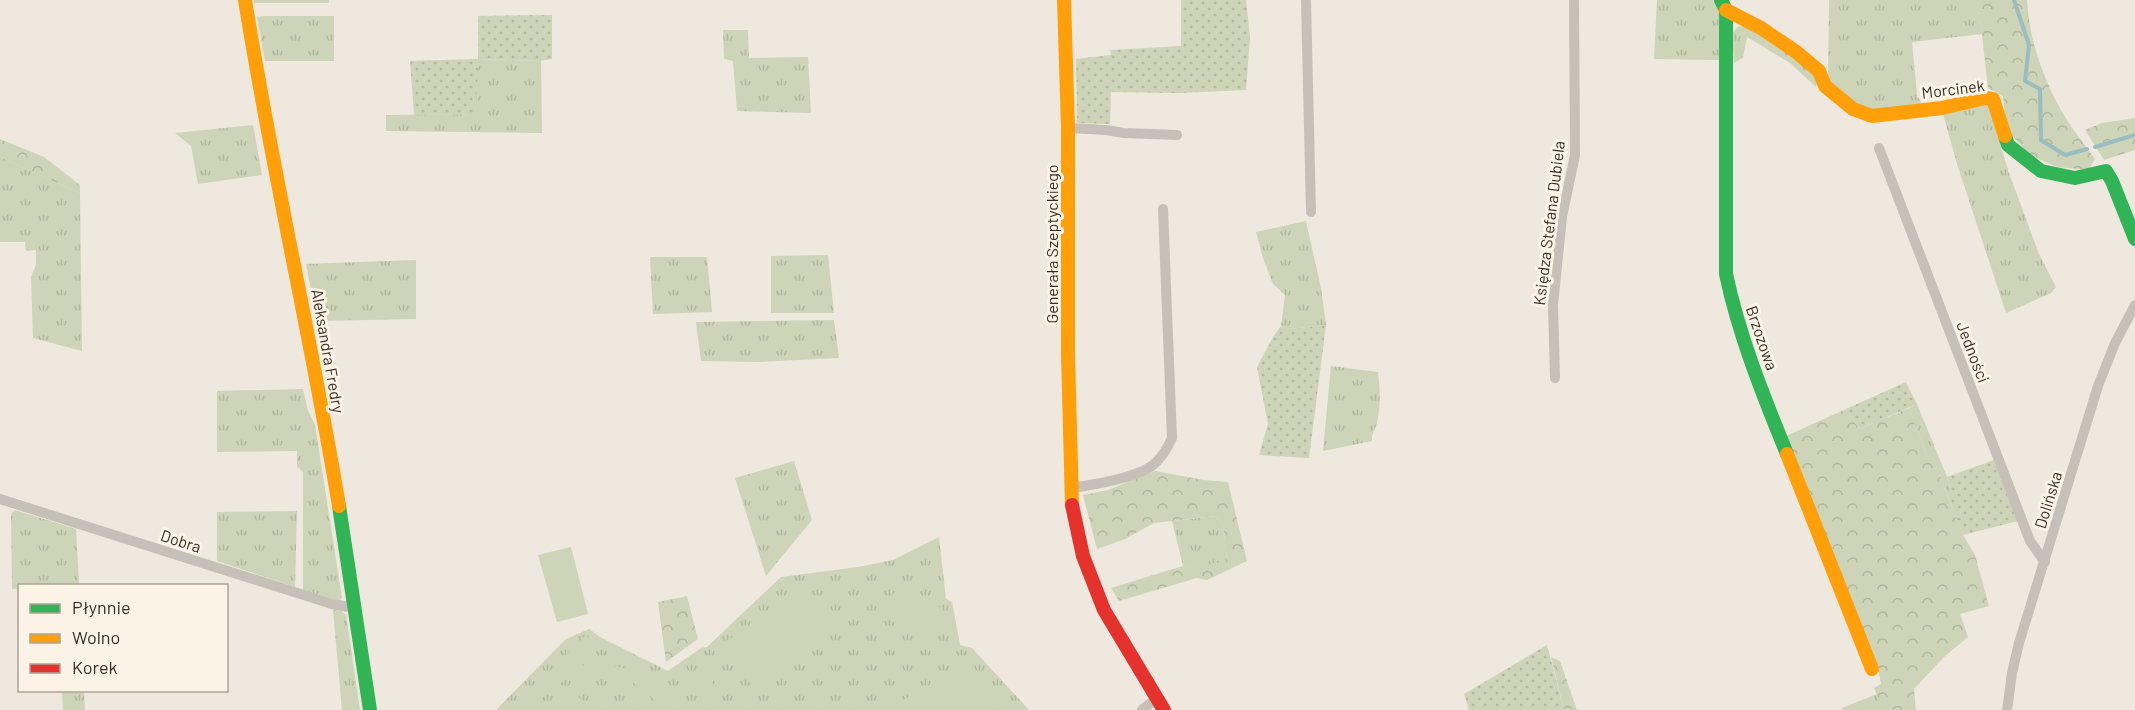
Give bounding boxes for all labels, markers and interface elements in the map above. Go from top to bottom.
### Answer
street label: Morcinek [1920,75,1986,102]
street label: Księdza Stefana Dubiela [1529,140,1568,306]
street label: Generała Szeptyckiego [1042,164,1061,324]
street label: Aleksandra Fredry [308,287,349,415]
street label: Brzozowa [1743,303,1782,373]
street label: Jedności [1953,319,1994,385]
street label: Dolińska [2030,469,2065,531]
street label: Dobra [159,525,204,556]
legend [18,584,228,692]
text: Płynnie [72,596,131,618]
text: Wolno [72,626,120,648]
text: Korek [72,656,118,678]

